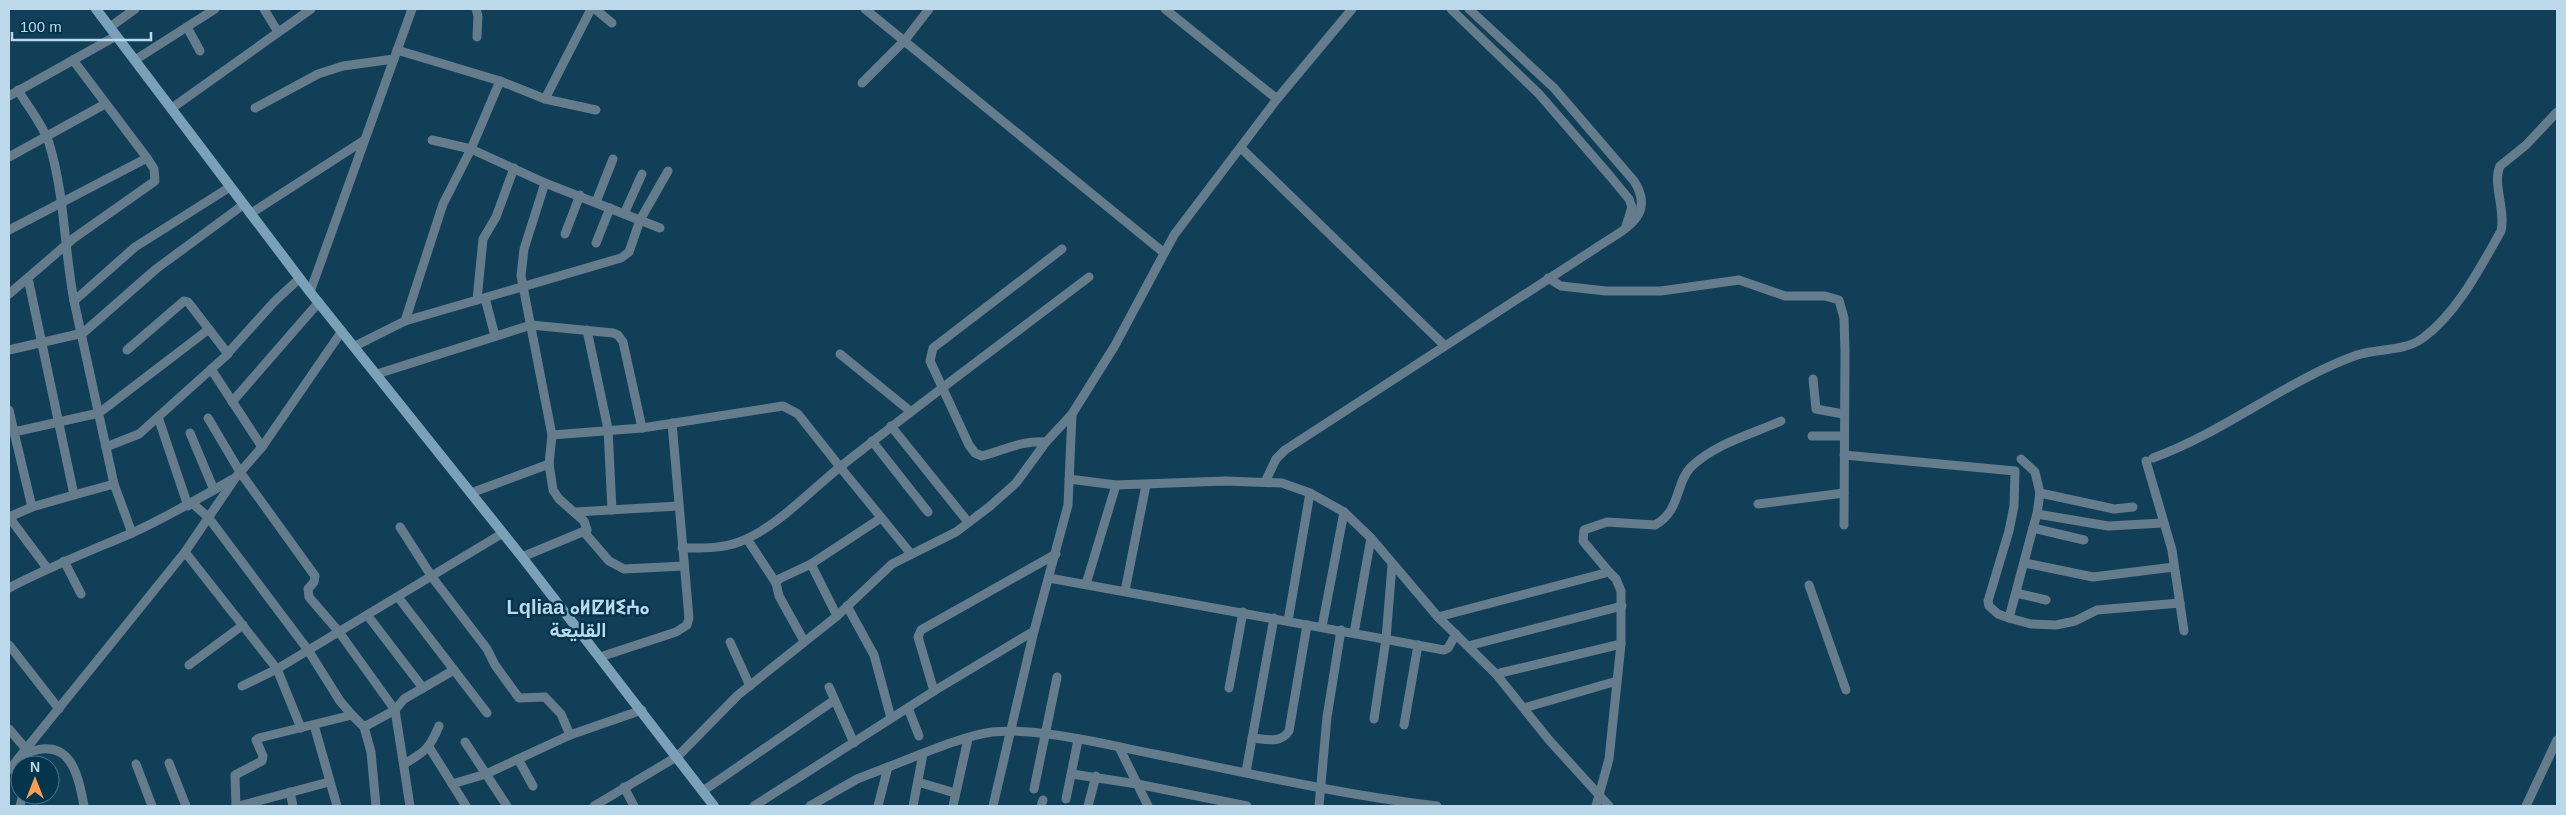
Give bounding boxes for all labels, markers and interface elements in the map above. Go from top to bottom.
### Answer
scale bar [12,10,151,42]
text: 100 m [20,18,62,35]
district label: Lqliaa ⴰⵍⵇⵍⵉⵄⴰ القليعة [507,596,650,642]
north arrow [10,755,60,805]
text: N [30,759,40,775]

